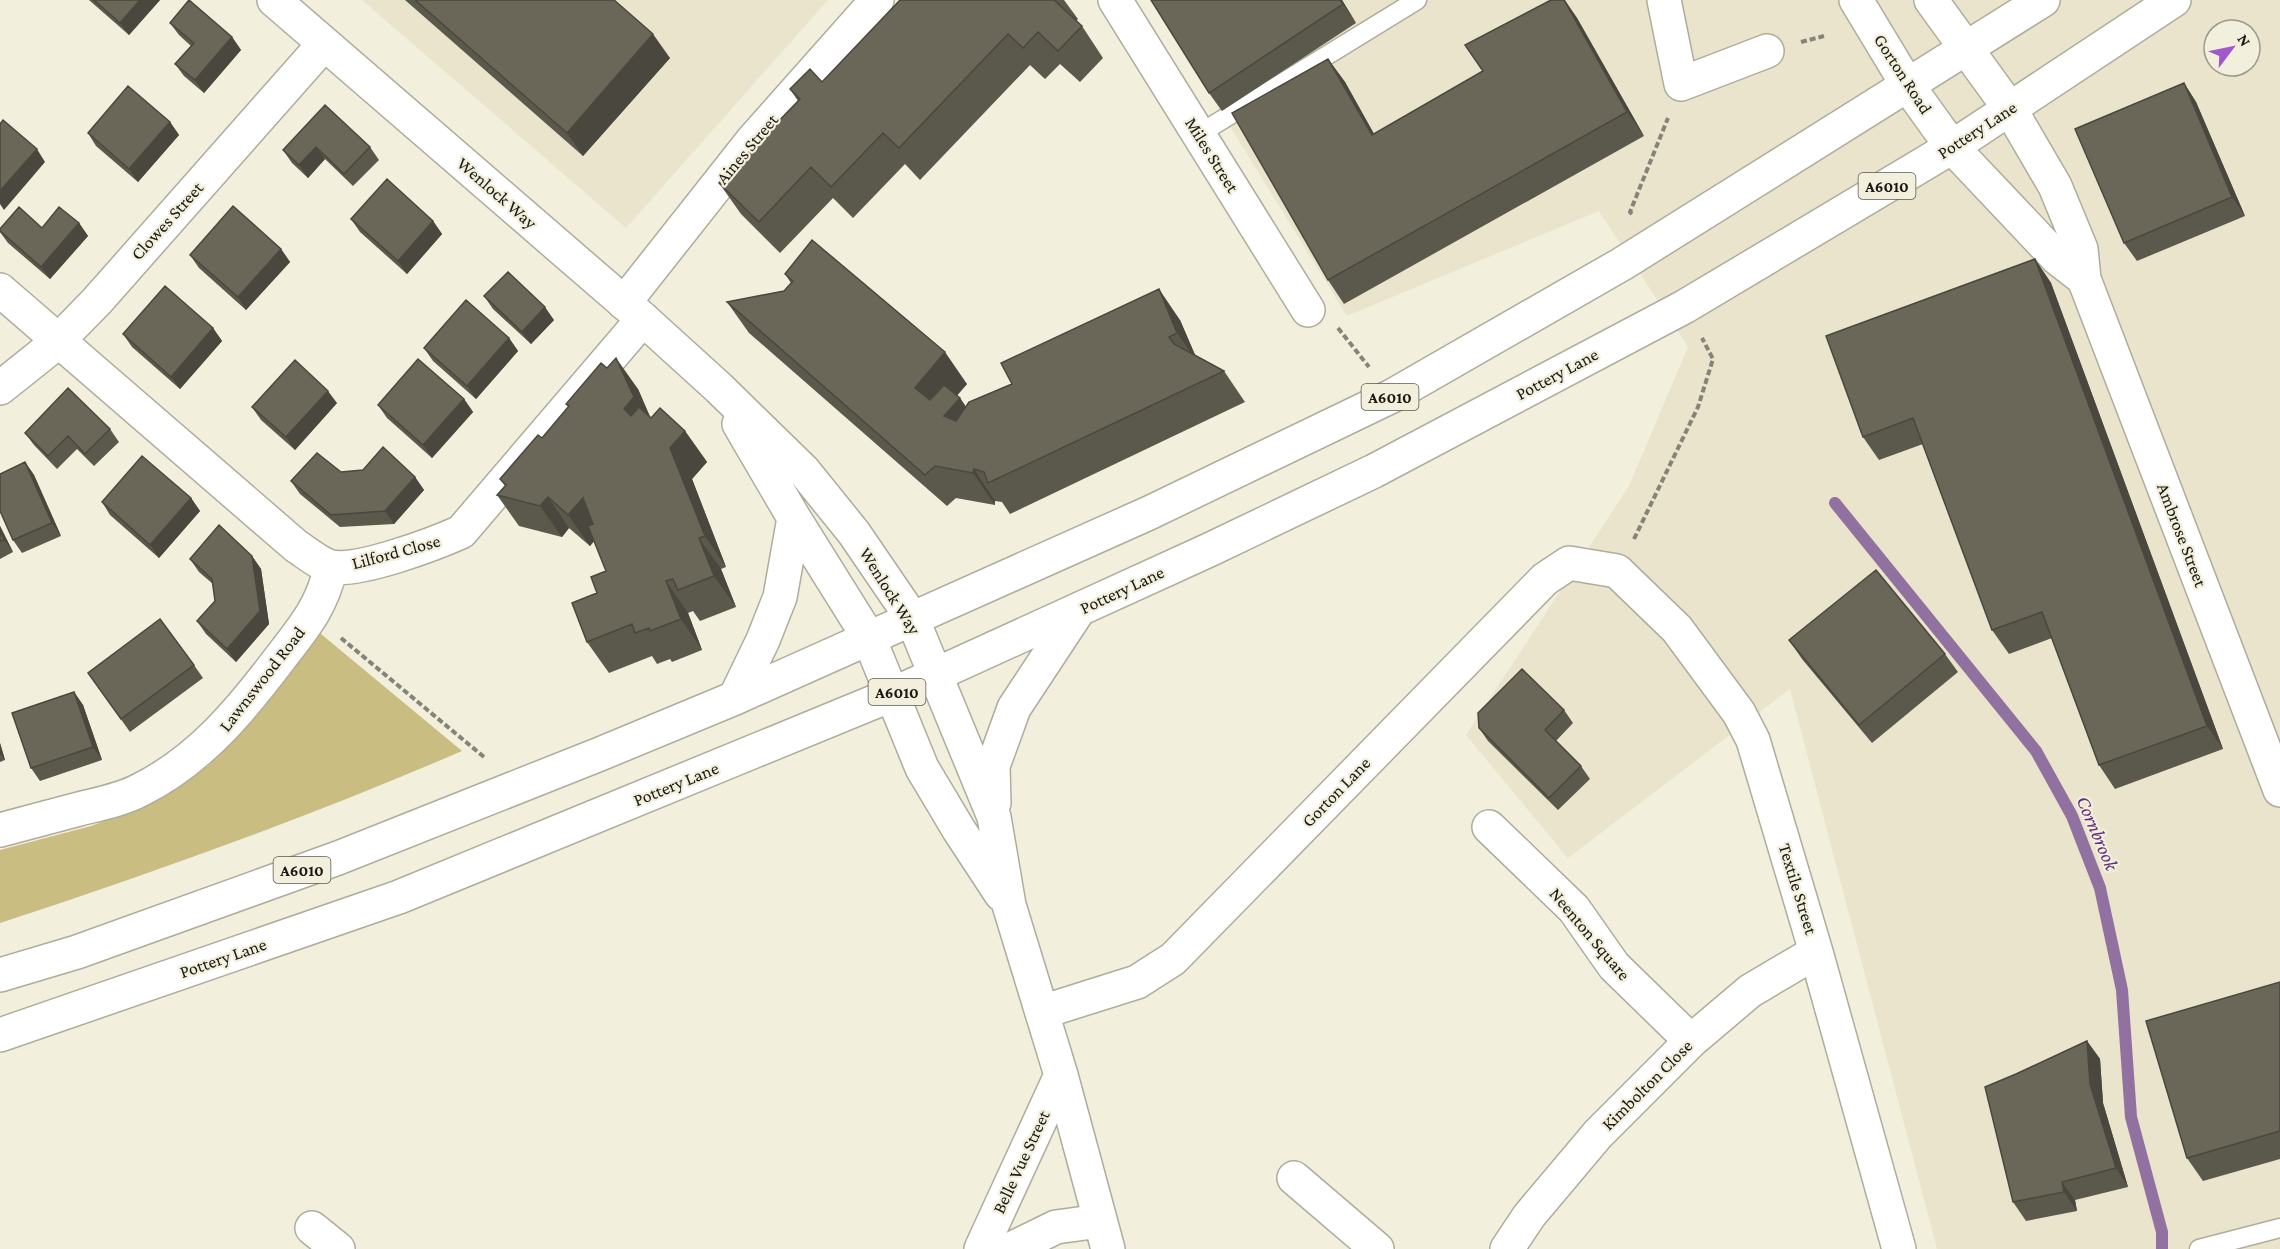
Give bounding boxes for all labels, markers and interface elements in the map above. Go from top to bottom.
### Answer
north arrow [2202,18,2262,78]
street label: Gorton Road [1870,30,1936,118]
text: N [2234,31,2254,50]
street label: Pottery Lane [1934,97,2020,163]
street label: Aines Street [712,109,783,188]
street label: Miles Street [1181,114,1244,197]
street label: Wenlock Way [453,153,541,233]
road number: A6010 [1858,173,1916,199]
street label: Clowes Street [127,177,208,264]
street label: Pottery Lane [1512,344,1602,404]
road number: A6010 [1362,384,1418,410]
street label: Ambrose Street [2153,480,2211,591]
street label: Lilford Close [350,531,442,573]
street label: Wenlock Way [855,544,925,639]
street label: Pottery Lane [1077,562,1167,618]
street label: Lawnswood Road [215,622,309,735]
road number: A6010 [868,679,926,705]
street label: Gorton Lane [1298,753,1374,831]
street label: Pottery Lane [630,758,722,810]
water label: Cornbrook [2073,793,2124,875]
street label: Textile Street [1775,841,1822,938]
road number: A6010 [274,857,330,883]
street label: Neenton Square [1546,884,1635,984]
street label: Pottery Lane [177,934,269,982]
street label: Kimbolton Close [1598,1036,1696,1134]
street label: Belle Vue Street [988,1106,1054,1217]

